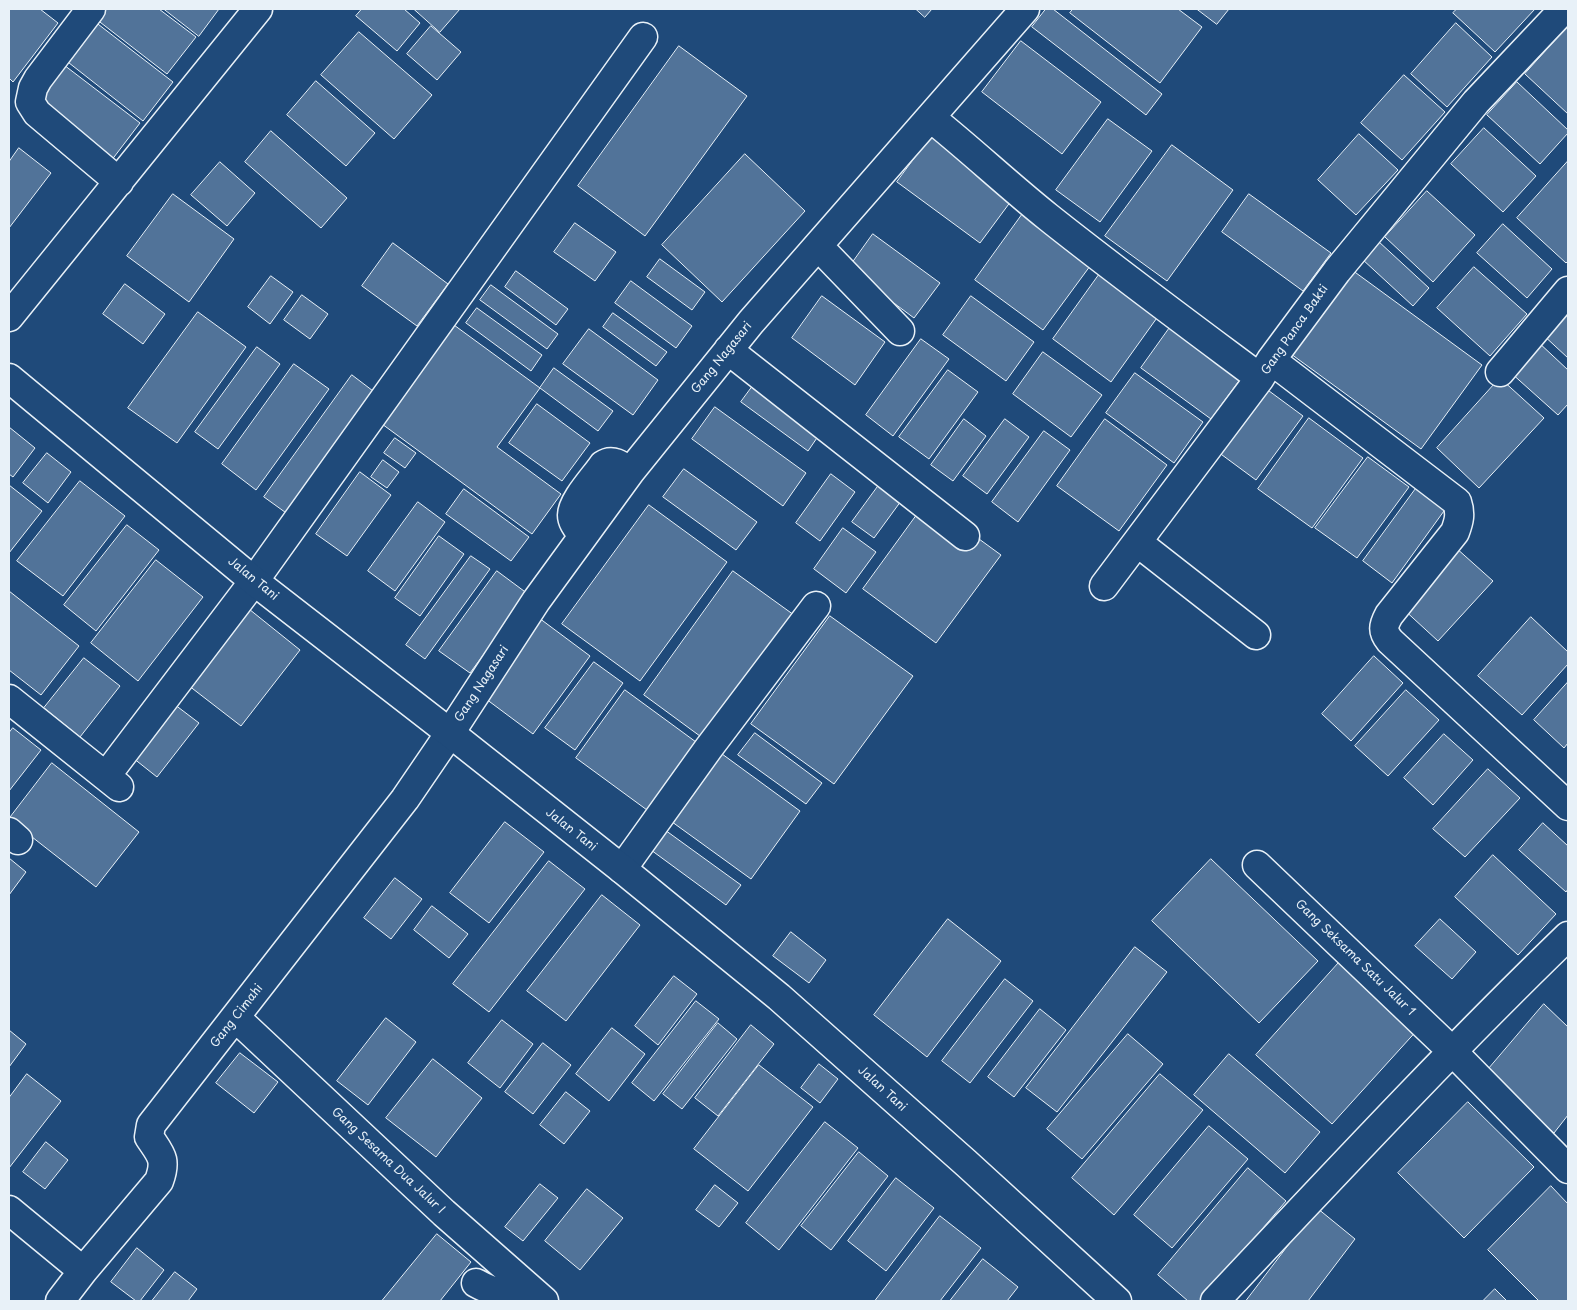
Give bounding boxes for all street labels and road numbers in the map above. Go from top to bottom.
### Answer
street label: Gang Panca Bakti [1259,282,1331,378]
street label: Gang Nagasari [689,319,755,397]
street label: Jalan Tani [225,554,281,604]
street label: Gang Nagasari [452,643,512,725]
street label: Jalan Tani [543,806,599,854]
street label: Gang Seksama Satu Jalur 1 [1292,897,1418,1019]
street label: Gang Cimahi [208,981,266,1051]
street label: Jalan Tani [855,1063,909,1115]
street label: Gang Sesama Dua Jalur I [328,1105,448,1217]

